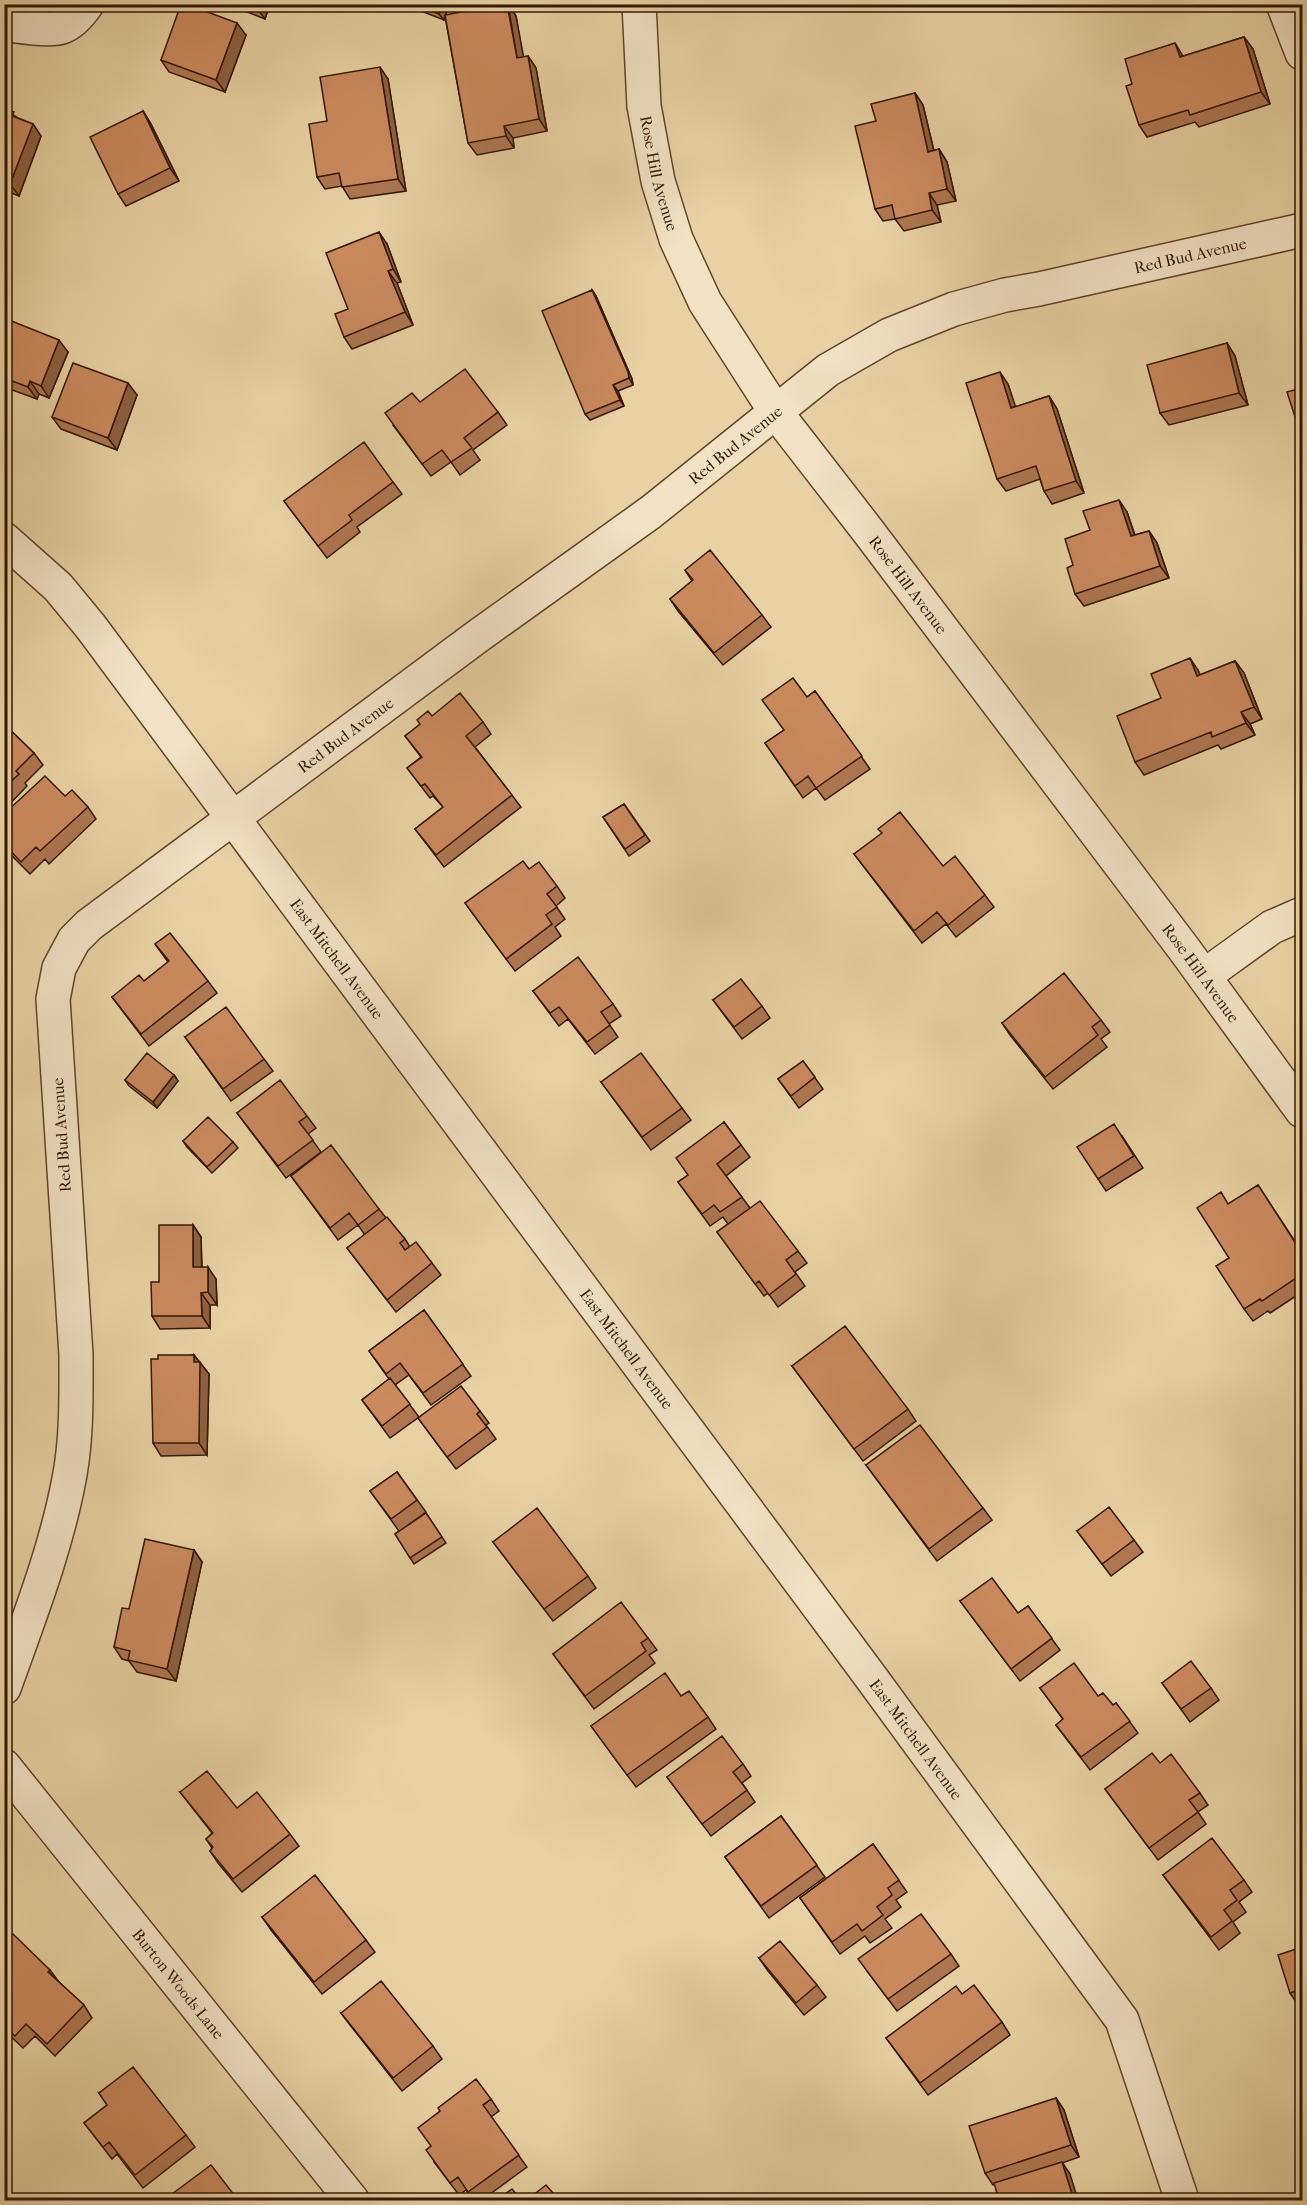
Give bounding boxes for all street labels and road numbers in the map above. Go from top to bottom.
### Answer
street label: Rose Hill Avenue [636,114,682,233]
street label: Red Bud Avenue [1132,234,1249,277]
street label: Red Bud Avenue [685,402,786,488]
street label: Rose Hill Avenue [865,532,951,638]
street label: Red Bud Avenue [294,693,397,777]
street label: East Mitchell Avenue [286,895,388,1023]
street label: Rose Hill Avenue [1158,920,1243,1026]
street label: Red Bud Avenue [48,1077,75,1193]
street label: East Mitchell Avenue [576,1285,677,1413]
street label: East Mitchell Avenue [865,1675,966,1804]
street label: Burton Woods Lane [128,1925,228,2043]

